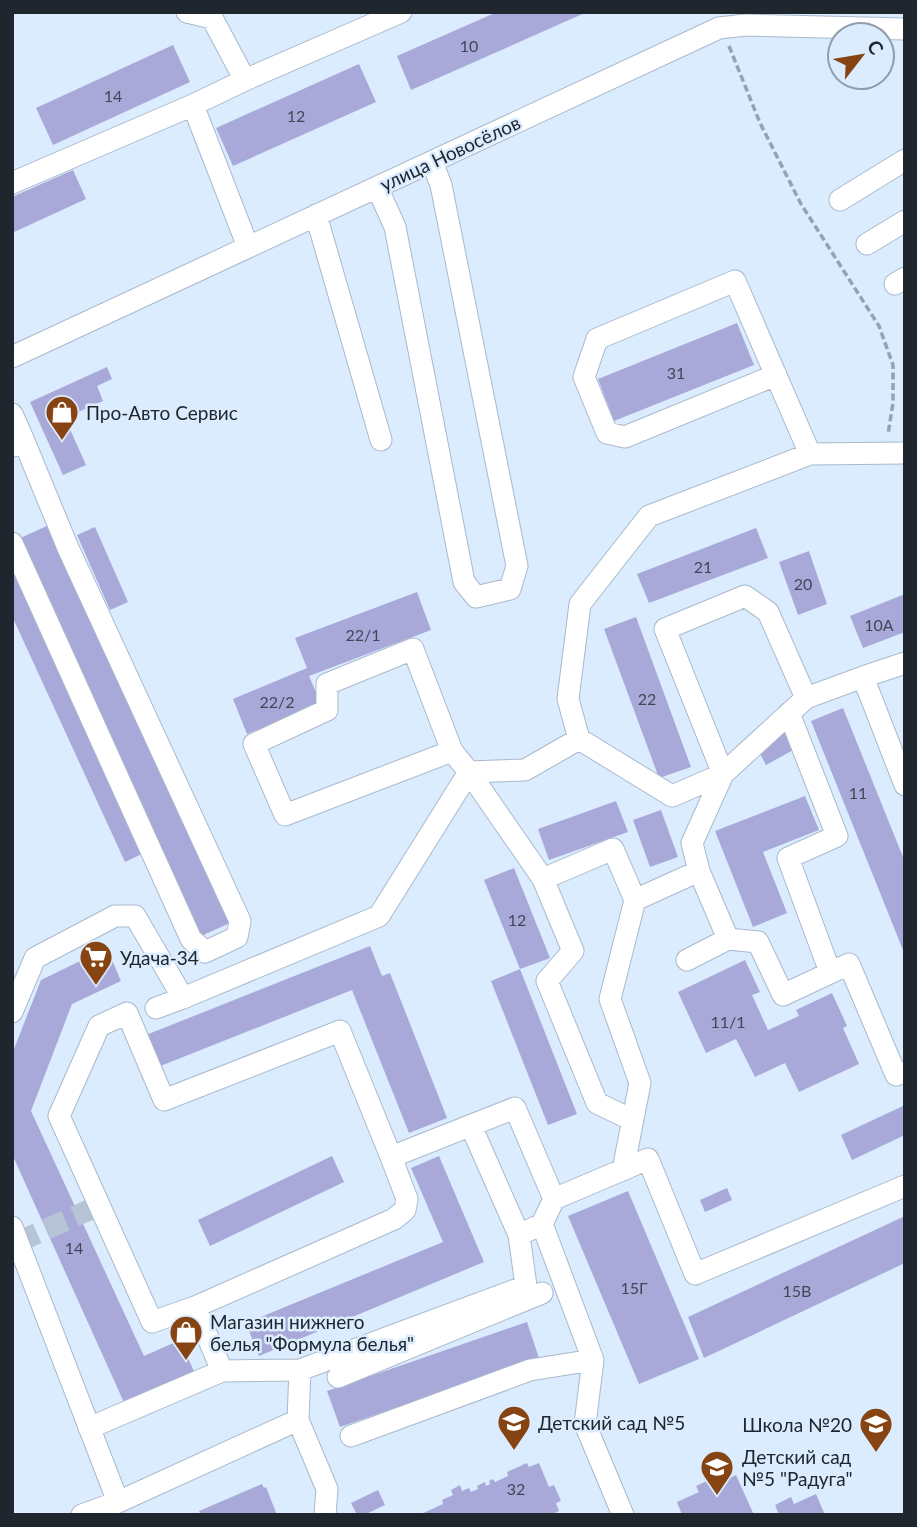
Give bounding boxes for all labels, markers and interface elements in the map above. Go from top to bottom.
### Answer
north arrow [826,21,896,91]
house number: 10 [460,36,478,55]
text: С [863,36,889,59]
house number: 14 [104,86,122,105]
house number: 12 [287,106,305,125]
street label: улица Новосёлов [376,110,524,196]
house number: 31 [667,363,685,382]
shop icon: Про-Авто Сервис [43,393,81,442]
place label: Про-Авто Сервис [86,401,238,424]
house number: 21 [694,557,712,576]
house number: 20 [794,574,812,593]
house number: 10А [864,615,894,634]
house number: 22/1 [345,625,381,644]
house number: 22 [638,689,656,708]
house number: 22/2 [259,692,295,711]
house number: 11 [849,783,867,802]
house number: 12 [508,910,526,929]
supermarket icon: Удача-34 [77,938,115,987]
place label: Удача-34 [120,946,199,969]
house number: 11/1 [710,1012,746,1031]
house number: 14 [65,1238,83,1257]
house number: 15Г [620,1278,648,1297]
house number: 15В [783,1281,811,1300]
place label: Магазин нижнего белья "Формула белья" [210,1310,414,1355]
shop icon: Магазин нижнего белья "Формула белья" [167,1313,205,1362]
school or university icon: Детский сад №5 [495,1403,533,1452]
school or university icon: Школа №20 [857,1405,895,1454]
place label: Детский сад №5 [538,1411,685,1434]
place label: Школа №20 [742,1413,852,1436]
place label: Детский сад №5 "Радуга" [742,1445,853,1490]
school or university icon: Детский сад №5 "Радуга" [698,1448,736,1497]
house number: 32 [507,1479,525,1498]

